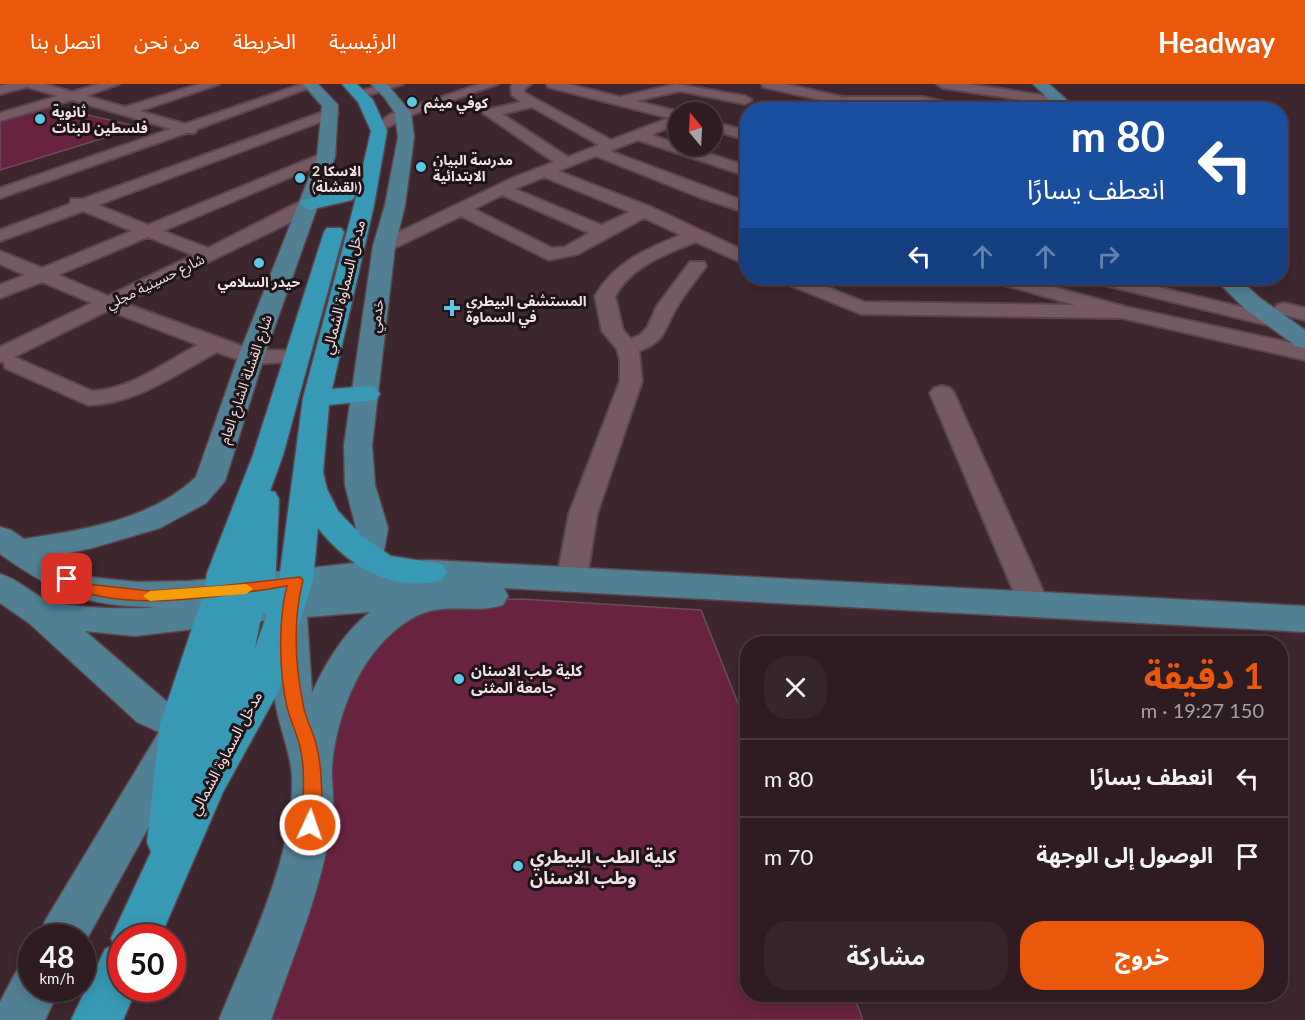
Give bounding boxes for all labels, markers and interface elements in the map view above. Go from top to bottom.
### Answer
text: Headway [1158,25,1275,59]
text: اتصل بنا [30,28,101,53]
text: من نحن [134,28,200,53]
text: الخريطة [233,28,296,53]
text: الرئيسية [329,28,396,53]
place label: كوفي ميثم [424,94,489,114]
marker: كوفي ميثم [405,95,419,109]
north arrow [668,102,722,156]
map controls [668,102,722,156]
place label: ثانوية فلسطين للبنات [52,103,148,136]
text: 80 m [1071,111,1165,161]
marker: ثانوية فلسطين للبنات [33,112,47,126]
icon: left [1186,126,1264,204]
place label: مدرسة البيان الابتدائية [433,151,513,184]
marker: مدرسة البيان الابتدائية [414,160,428,174]
place label: الاسكا 2 (القشلة) [312,162,362,195]
marker: الاسكا 2 (القشلة) [293,171,307,185]
text: انعطف يسارًا [1027,172,1165,205]
street label: مدخل السماوة الشمالي [318,218,372,357]
icon: left [903,240,936,273]
icon: ahead [966,240,999,273]
icon: ahead [1029,240,1062,273]
icon: right [1092,240,1125,273]
street label: شارع حسينية مجلي [103,250,208,315]
marker: حيدر السلامي [252,256,266,270]
place label: حيدر السلامي [218,273,301,293]
place label: المستشفى البيطري في السماوة [466,292,587,328]
street label: خدمي [366,298,390,334]
marker: المستشفى البيطري في السماوة [443,299,461,317]
street label: شارع القشلة الشارع العام [215,312,278,447]
pin [41,553,92,604]
icon: arrive [50,562,83,595]
text: 1 دقيقة [1144,653,1264,697]
button: close [764,656,827,719]
place label: كلية طب الاسنان جامعة المثنى [471,661,583,697]
marker: كلية طب الاسنان جامعة المثنى [452,672,466,686]
street label: مدخل السماوة الشمالي [185,688,268,820]
text: 150 m · 19:27 [1141,698,1264,722]
icon: left [1231,762,1264,795]
text: انعطف يسارًا [1089,763,1213,790]
text: 80 m [764,765,813,792]
position arrow [278,793,342,857]
icon: arrive [1231,840,1264,873]
text: الوصول إلى الوجهة [1036,841,1213,868]
text: 70 m [764,843,813,870]
place label: كلية الطب البيطري وطب الاسنان [530,845,677,888]
marker: كلية الطب البيطري وطب الاسنان [511,859,525,873]
button: مشاركة [764,921,1008,990]
button: خروج [1020,921,1264,990]
speed limit sign: 50 [108,924,186,1002]
text: 48 [40,938,74,974]
text: km/h [39,969,75,987]

